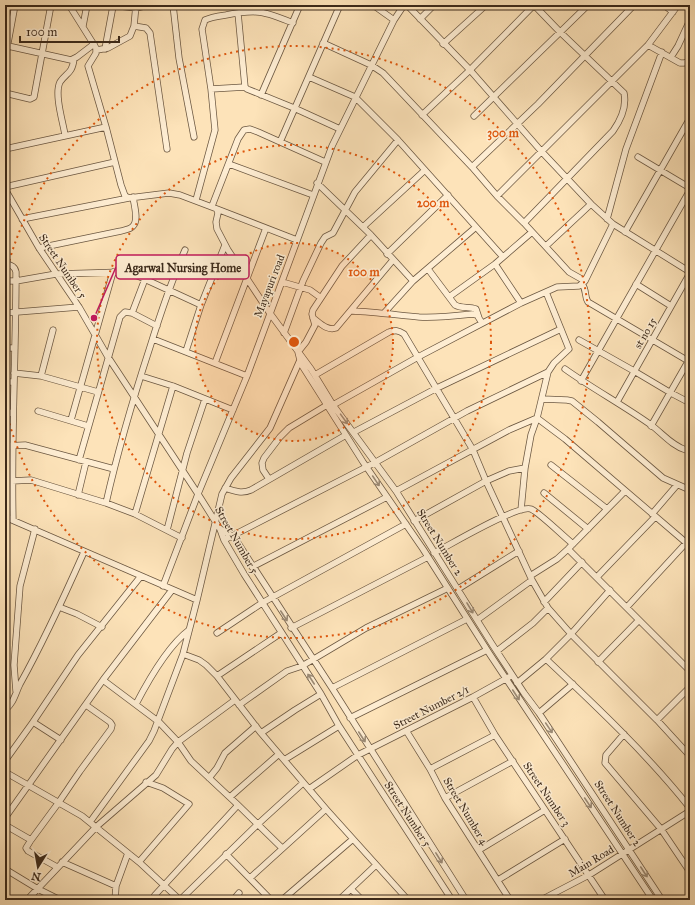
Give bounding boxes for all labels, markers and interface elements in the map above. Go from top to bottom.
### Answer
scale bar [20,18,119,44]
text: 100 m [26,25,57,39]
text: 300 m [487,126,520,141]
text: 200 m [417,196,450,210]
street label: Street Number 5 [36,231,89,301]
street label: Mayapuri road [252,252,288,319]
callout: Agarwal Nursing Home [116,255,249,279]
text: Agarwal Nursing Home [124,261,241,276]
text: 100 m [348,265,381,279]
street label: st no 15 [631,315,659,351]
centre of rings [287,335,301,349]
one-way arrow [340,413,348,424]
one-way arrow [372,475,380,486]
street label: Street Number 5 [212,504,261,576]
street label: Street Number 2 [414,507,465,578]
one-way arrow [466,602,474,614]
one-way arrow [280,610,288,622]
one-way arrow [306,673,315,684]
street label: Street Number 2/1 [391,683,471,732]
one-way arrow [512,689,520,700]
one-way arrow [546,722,554,734]
one-way arrow [358,731,366,742]
street label: Street Number 3 [520,760,573,829]
street label: Street Number 4 [440,775,491,848]
street label: Street Number 2 [592,778,644,849]
street label: Street Number 5 [382,779,434,849]
one-way arrow [584,797,592,808]
street label: Main Road [566,843,617,880]
north arrow [18,847,58,887]
one-way arrow [436,852,444,864]
one-way arrow [640,866,648,877]
text: N [30,869,42,884]

